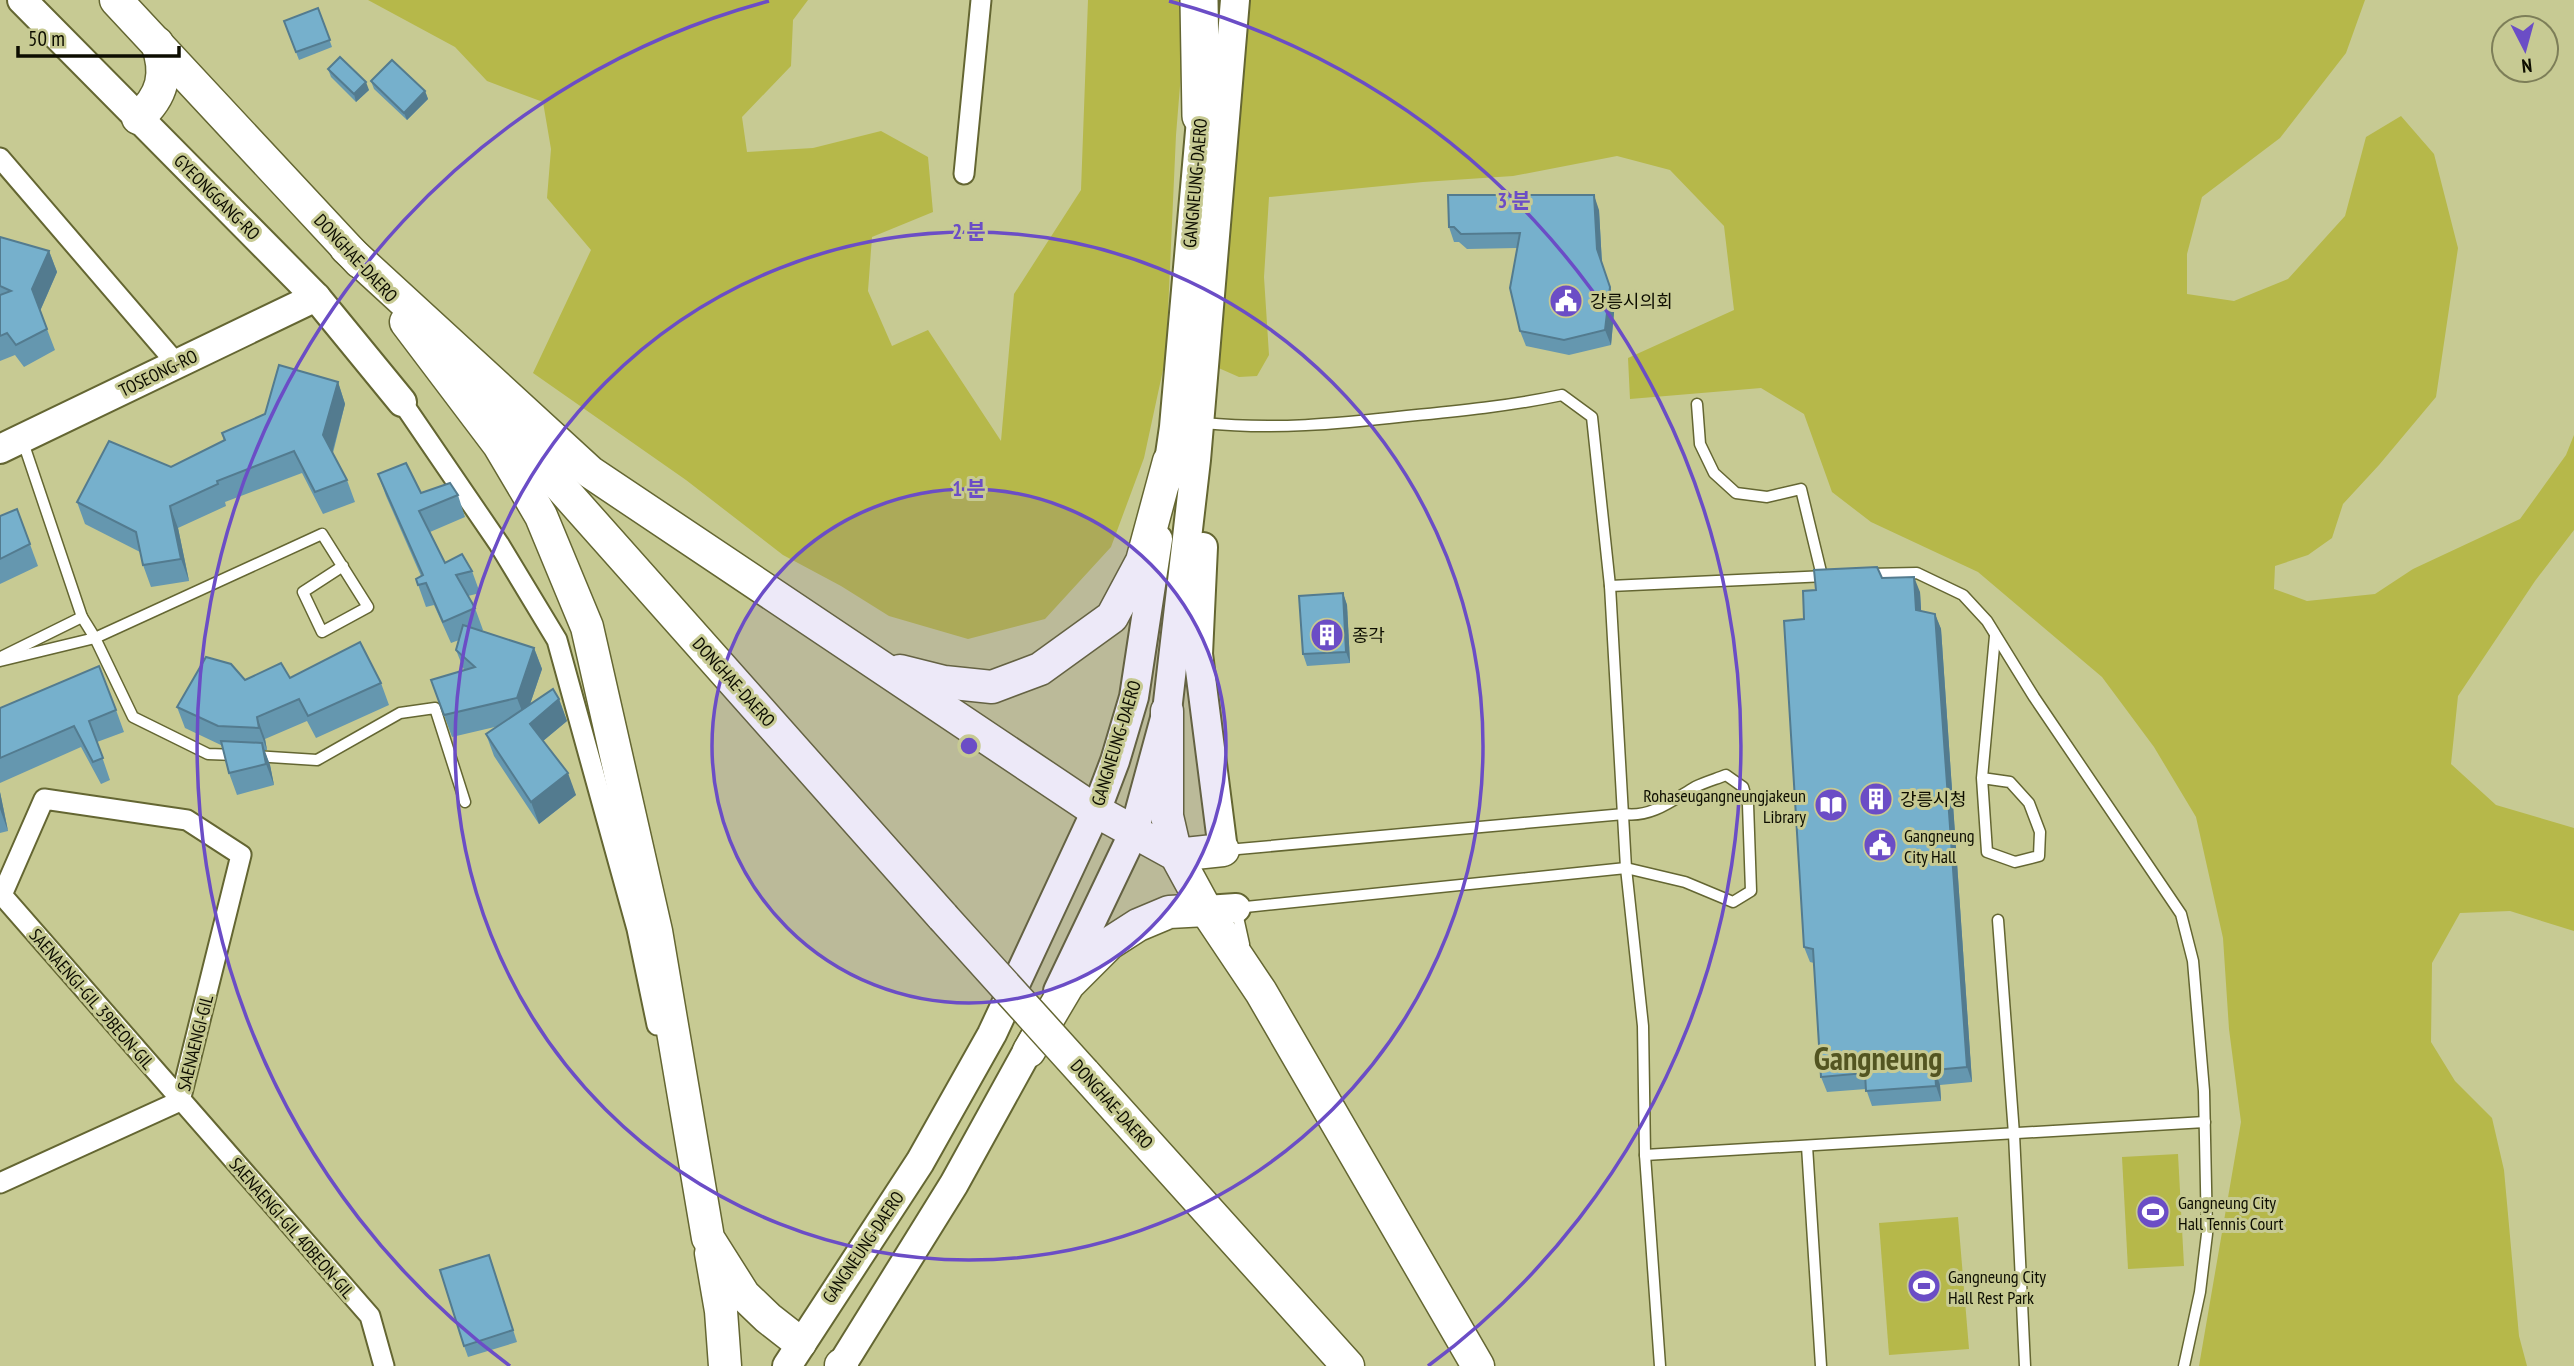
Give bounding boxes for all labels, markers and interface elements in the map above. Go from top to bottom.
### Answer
scale bar [18,14,178,58]
north arrow [2490,14,2560,84]
text: 50 m [28,25,65,52]
text: N [2520,53,2533,78]
street label: GANGNEUNG-DAERO [1178,117,1212,249]
street label: GYEONGGANG-RO [169,149,265,245]
text: 3 분 [1497,187,1531,214]
street label: DONGHAE-DAERO [309,209,403,307]
text: 2 분 [952,218,986,245]
public building icon: 강릉시의회 [1547,282,1585,320]
place label: 강릉시의회 [1590,290,1673,313]
street label: TOSEONG-RO [115,344,201,402]
text: 1 분 [952,475,986,502]
building icon: 종각 [1308,616,1346,654]
place label: 종각 [1352,624,1385,647]
street label: DONGHAE-DAERO [688,633,780,732]
street label: GANGNEUNG-DAERO [1086,677,1146,808]
centre of rings [957,734,981,758]
building icon: 강릉시청 [1857,780,1895,818]
place label: Rohaseugangneungjakeun Library [1643,784,1806,828]
library icon: Rohaseugangneungjakeun Library [1812,786,1850,824]
place label: 강릉시청 [1900,788,1966,811]
place label: Gangneung City Hall [1904,824,1975,868]
public building icon: Gangneung City Hall [1861,826,1899,864]
street label: SAENAENGI-GIL 39BEON-GIL [25,924,160,1075]
street label: SAENAENGI-GIL [172,992,218,1094]
district label: Gangneung [1814,1037,1942,1079]
street label: DONGHAE-DAERO [1066,1055,1158,1154]
street label: SAENAENGI-GIL 40BEON-GIL [225,1153,360,1304]
street label: GANGNEUNG-DAERO [817,1187,909,1307]
place label: Gangneung City Hall Tennis Court [2178,1191,2284,1235]
sports icon: Gangneung City Hall Tennis Court [2134,1193,2172,1231]
place label: Gangneung City Hall Rest Park [1948,1265,2046,1309]
sports icon: Gangneung City Hall Rest Park [1905,1267,1943,1305]

